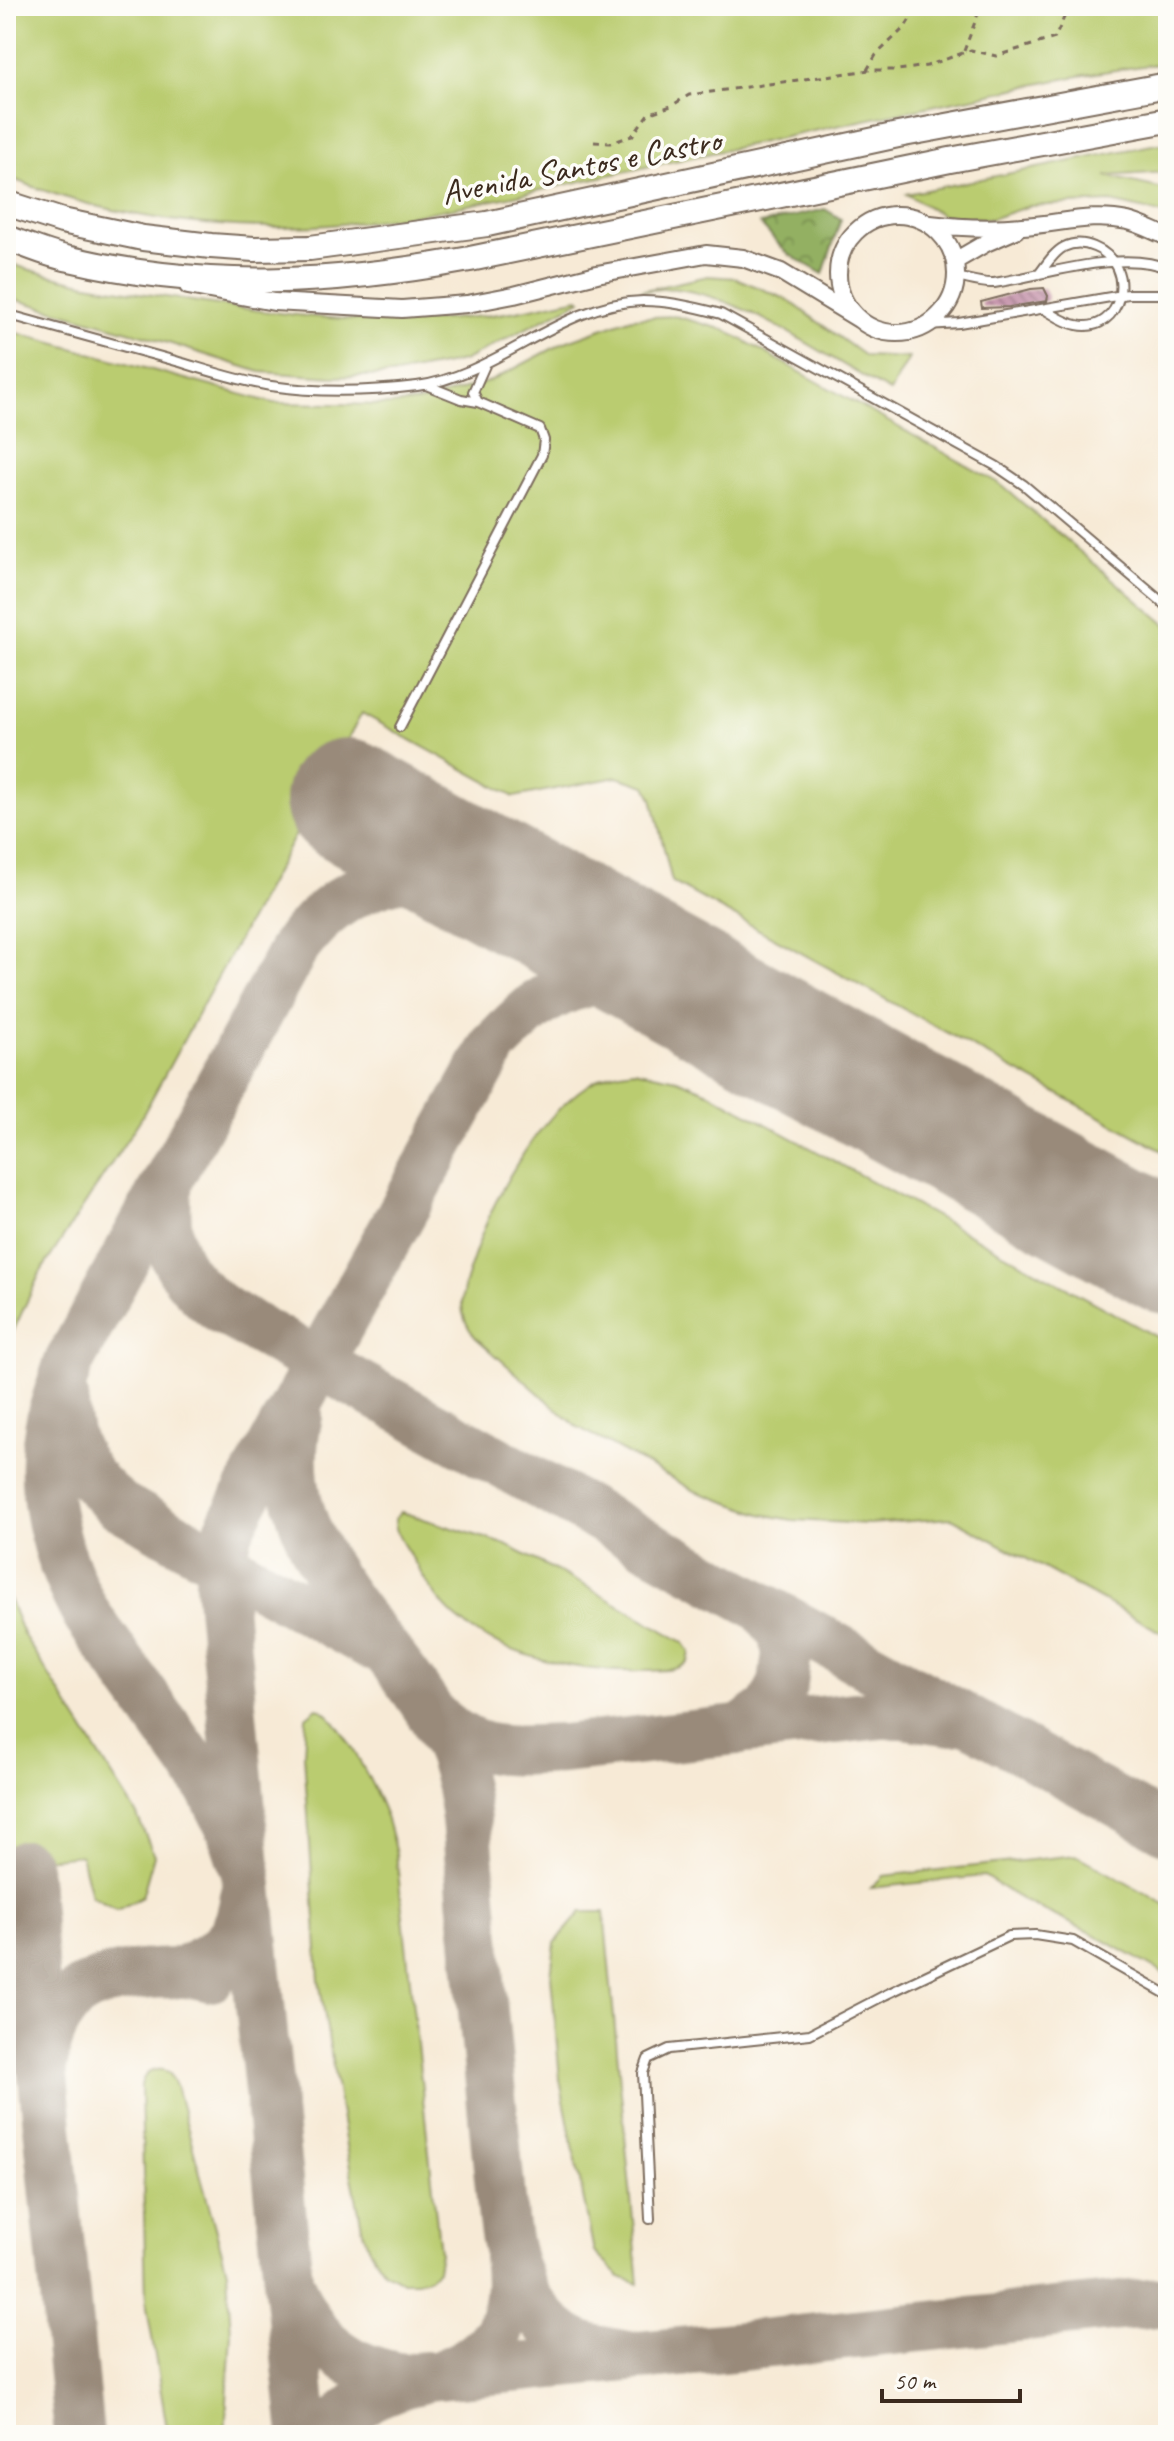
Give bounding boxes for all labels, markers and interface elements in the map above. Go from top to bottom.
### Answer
street label: Avenida Santos e Castro [438,117,728,214]
scale bar [882,2353,1020,2403]
text: 50 m [894,2366,937,2396]

